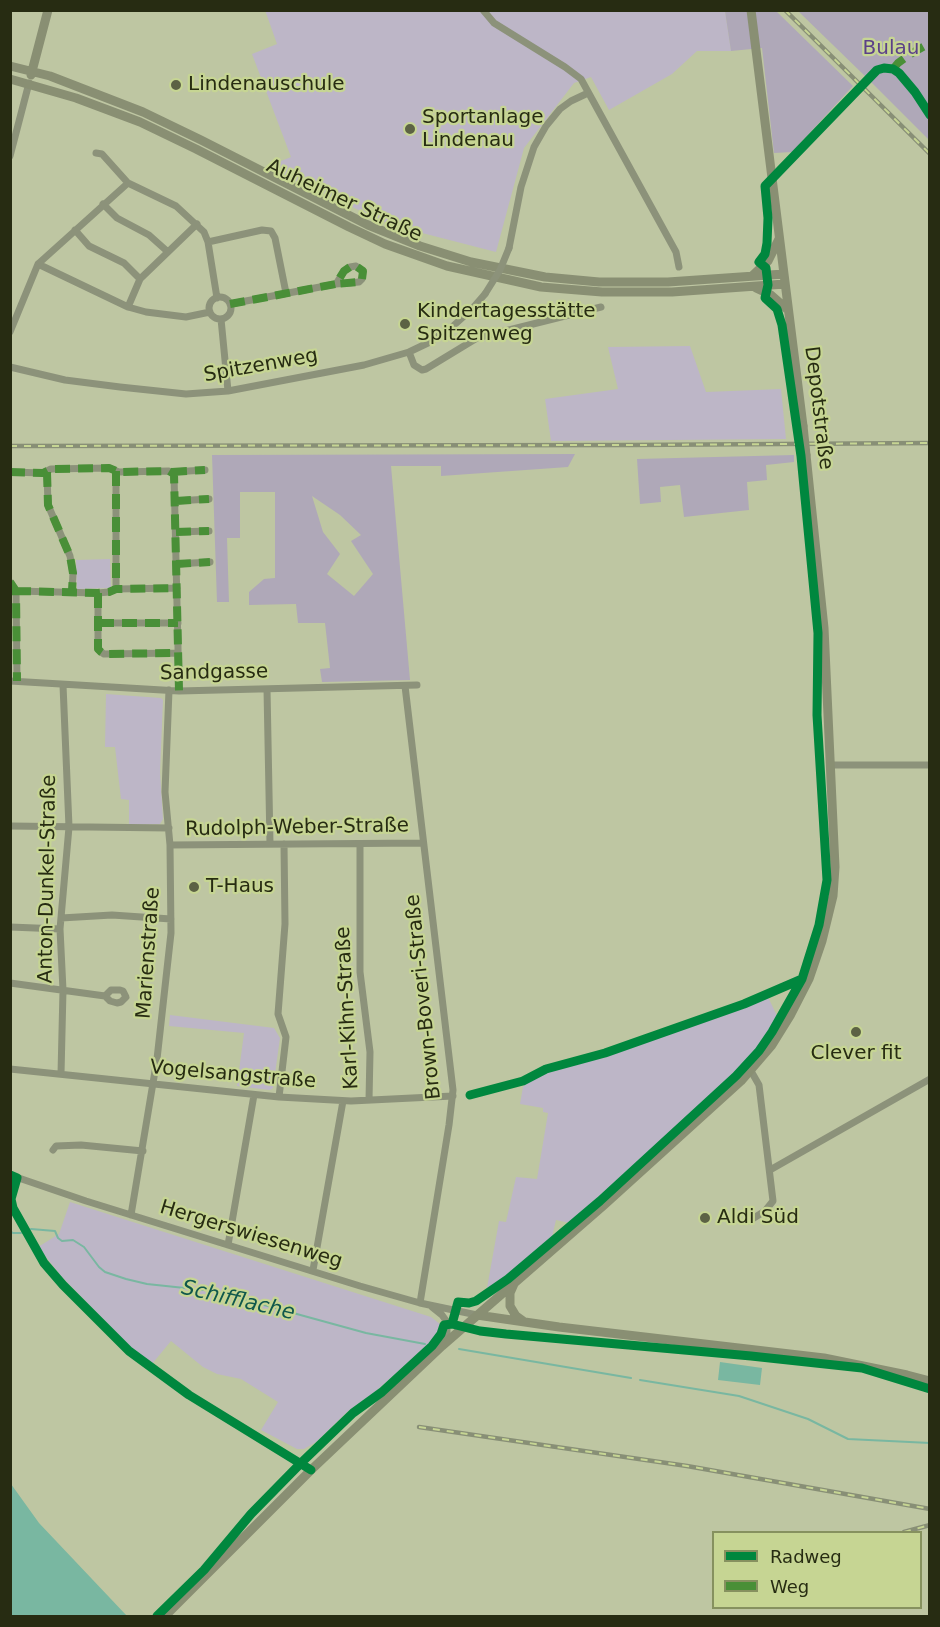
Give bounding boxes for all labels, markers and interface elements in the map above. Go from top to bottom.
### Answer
park label: Bulau [863,37,919,61]
place label: Lindenauschule [188,73,345,97]
marker: Lindenauschule [169,78,183,92]
place label: Sportanlage Lindenau [422,106,543,153]
marker: Sportanlage Lindenau [403,122,417,136]
street label: Auheimer Straße [262,154,426,248]
place label: Kindertagesstätte Spitzenweg [417,300,596,347]
marker: Kindertagesstätte Spitzenweg [398,317,412,331]
street label: Spitzenweg [202,344,320,388]
street label: Depotstraße [799,345,837,471]
street label: Sandgasse [160,660,268,686]
street label: Anton-Dunkel-Straße [34,774,62,984]
street label: Rudolph-Weber-Straße [185,814,409,842]
place label: T-Haus [206,875,274,899]
marker: T-Haus [187,880,201,894]
street label: Marienstraße [132,886,166,1020]
street label: Brown-Boveri-Straße [401,893,447,1101]
street label: Karl-Kihn-Straße [332,926,364,1090]
marker: Clever fit [849,1025,863,1039]
place label: Clever fit [811,1042,901,1066]
street label: Vogelsangstraße [149,1056,317,1094]
street label: Hergerswiesenweg [157,1196,345,1274]
place label: Aldi Süd [717,1206,799,1230]
marker: Aldi Süd [698,1211,712,1225]
water label: Schifflache [179,1276,297,1326]
legend [712,1531,922,1609]
text: Radweg [770,1546,842,1567]
text: Weg [770,1576,809,1597]

